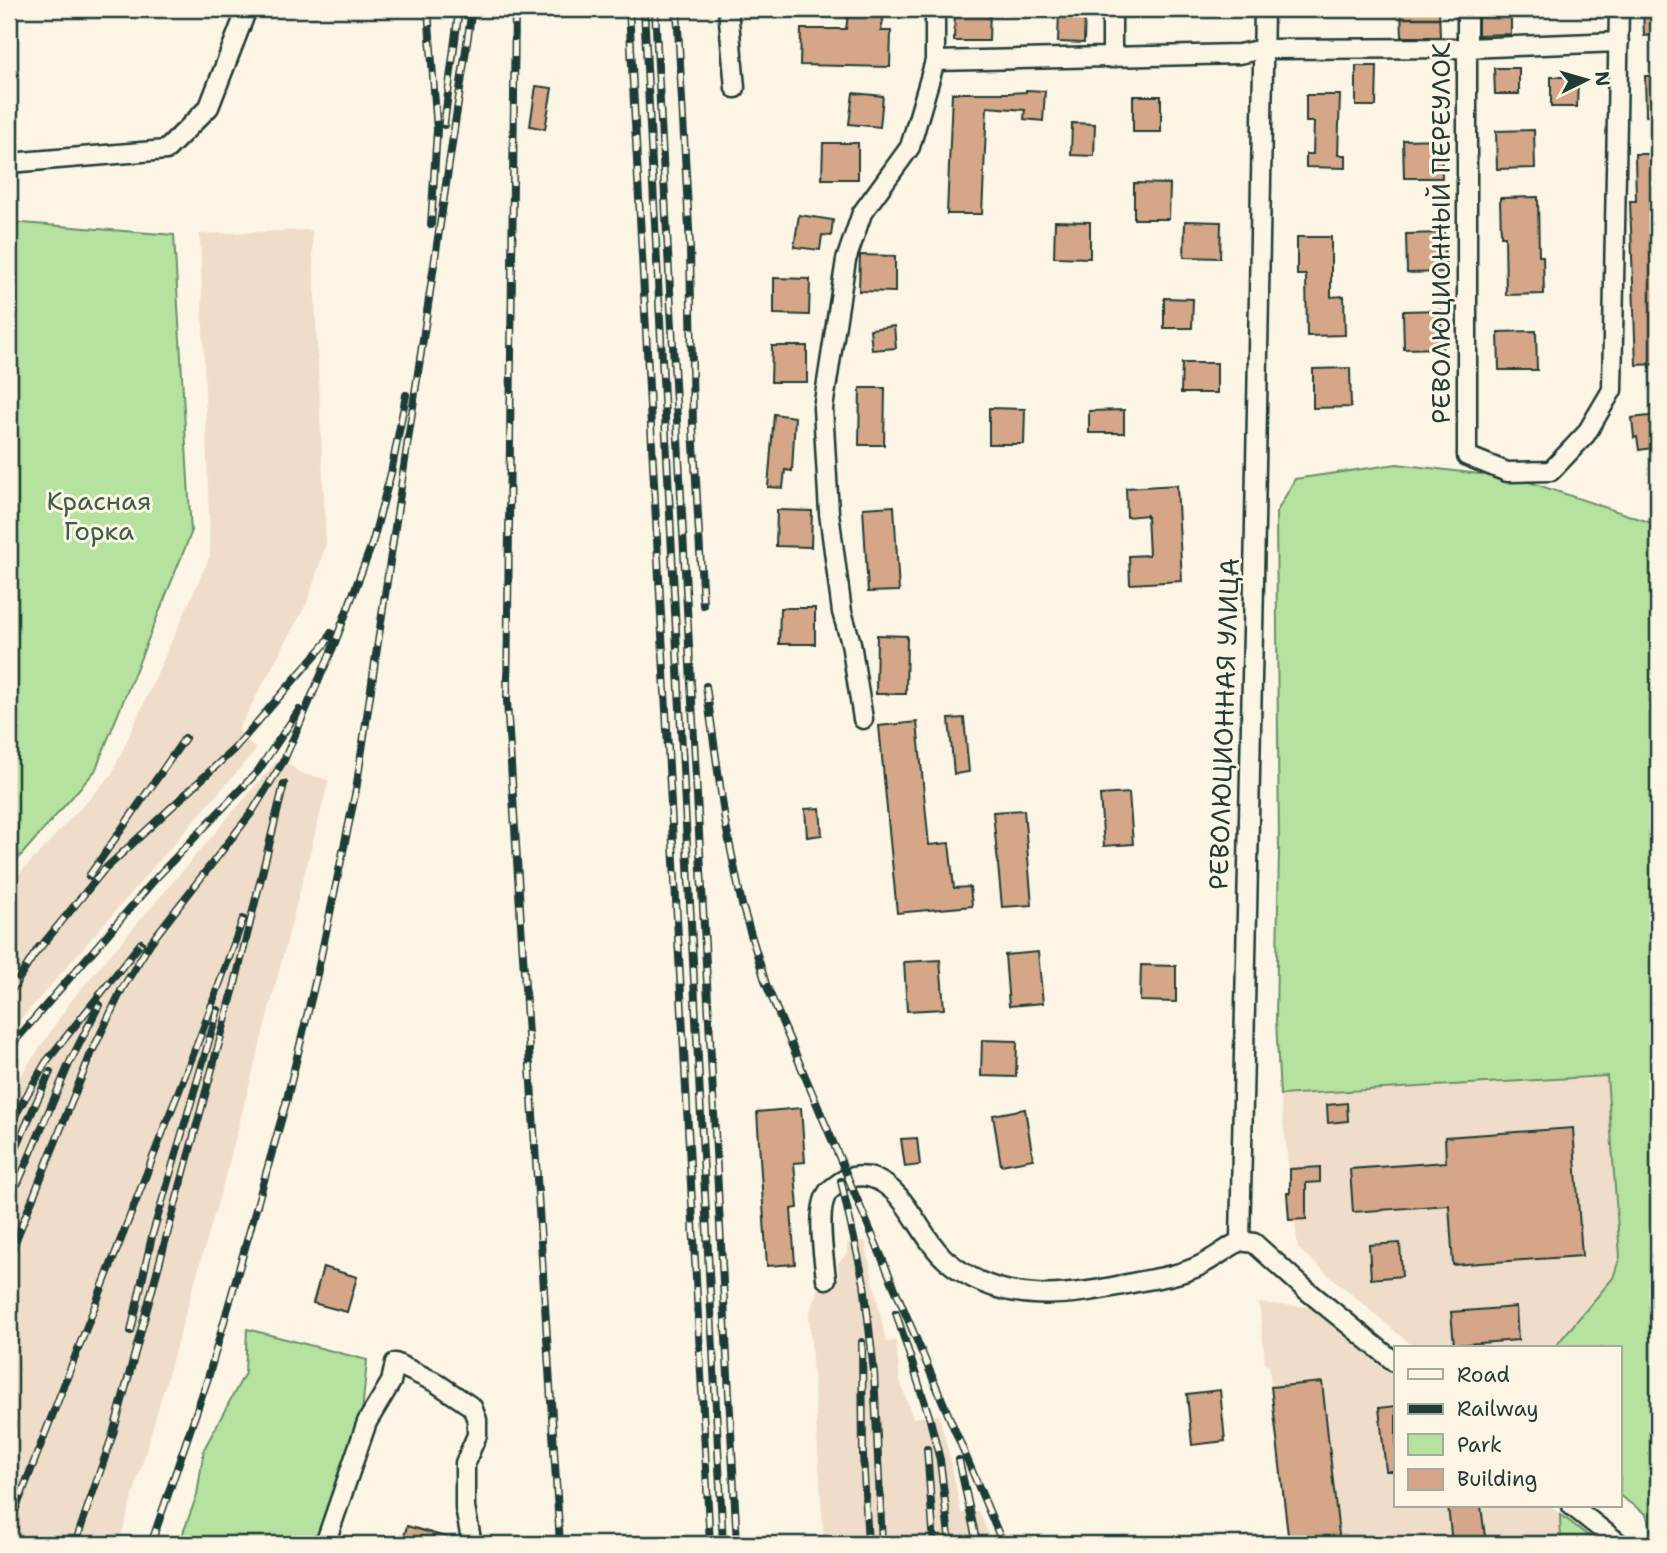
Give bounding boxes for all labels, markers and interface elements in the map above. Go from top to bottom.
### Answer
street label: РЕВОЛЮЦИОННЫЙ ПЕРЕУЛОК [1423,42,1458,424]
north arrow [1552,46,1622,116]
text: N [1589,70,1616,87]
park label: Красная Горка [47,483,151,548]
street label: РЕВОЛЮЦИОННАЯ УЛИЦА [1200,557,1247,891]
legend [1394,1346,1622,1508]
text: Road [1457,1361,1510,1389]
text: Railway [1457,1395,1539,1423]
text: Park [1457,1431,1502,1459]
text: Building [1457,1465,1537,1493]

